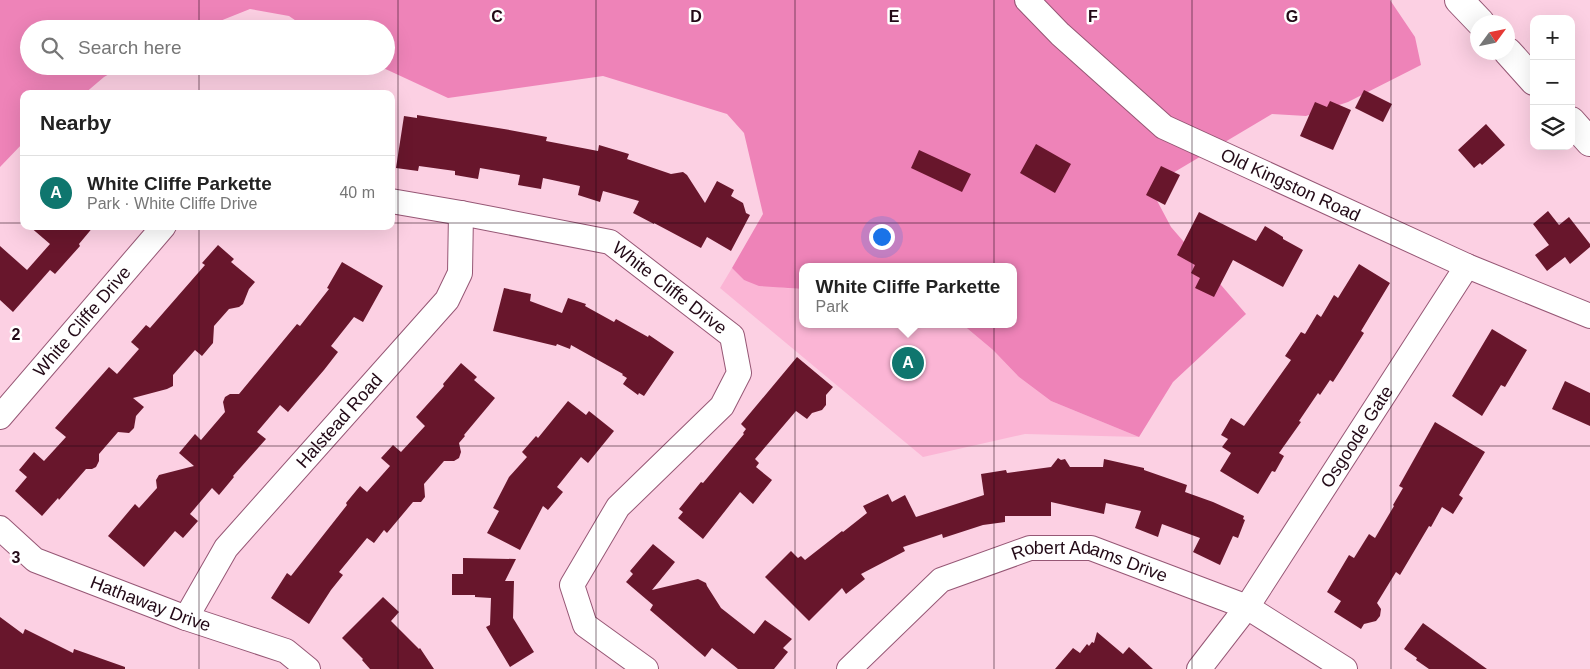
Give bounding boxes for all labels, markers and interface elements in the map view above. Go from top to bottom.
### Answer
text: C [491,8,503,25]
text: D [690,8,702,25]
text: E [889,8,900,25]
text: F [1088,8,1098,25]
text: G [1286,8,1298,25]
north arrow [1470,15,1515,60]
map controls [1530,15,1575,150]
button: + [1530,15,1575,60]
search box [20,20,395,75]
icon: search [38,34,66,62]
text: Search here [78,37,182,58]
button: − [1530,60,1575,105]
button: layers [1530,105,1575,150]
text: Nearby [40,111,111,134]
street label: Old Kingston Road [1218,144,1363,226]
text: White Cliffe Parkette [87,173,272,194]
text: A [50,184,62,201]
text: 40 m [339,184,375,201]
text: Park · White Cliffe Drive [87,195,257,212]
your location [869,224,895,250]
street label: White Cliffe Drive [608,238,731,338]
street label: White Cliffe Drive [29,262,135,381]
popup [799,263,1017,328]
text: White Cliffe Parkette [816,276,1000,297]
text: Park [816,298,849,315]
text: 2 [12,326,21,343]
pin: A [892,344,924,382]
street label: Halstead Road [292,370,386,472]
street label: Osgoode Gate [1317,382,1397,491]
street label: Robert Adams Drive [1009,537,1170,586]
text: 3 [12,549,21,566]
street label: Hathaway Drive [87,572,213,635]

